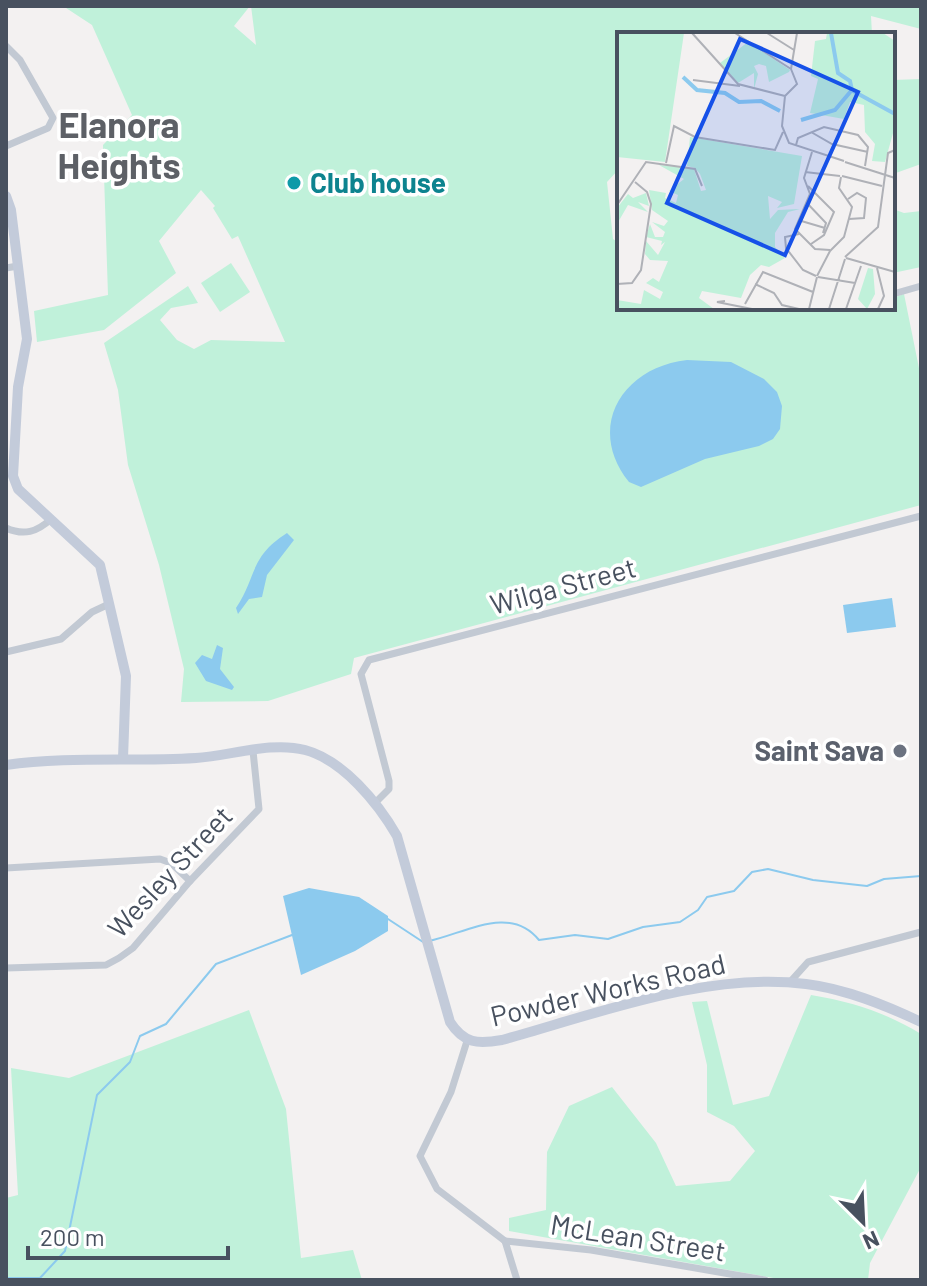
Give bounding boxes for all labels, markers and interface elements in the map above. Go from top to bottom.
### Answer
inset map [617,32,895,310]
district label: Elanora Heights [58,102,180,186]
place label: Club house [310,165,446,199]
marker: Club house [285,174,303,192]
street label: Wilga Street [486,549,639,621]
place label: Saint Sava [755,733,884,767]
marker: Saint Sava [891,742,909,760]
street label: Wesley Street [100,799,239,944]
street label: Powder Works Road [487,945,729,1033]
north arrow [823,1182,903,1262]
street label: McLean Street [548,1206,728,1268]
scale bar [28,1210,228,1260]
text: 200 m [40,1222,105,1251]
text: N [860,1226,884,1256]

